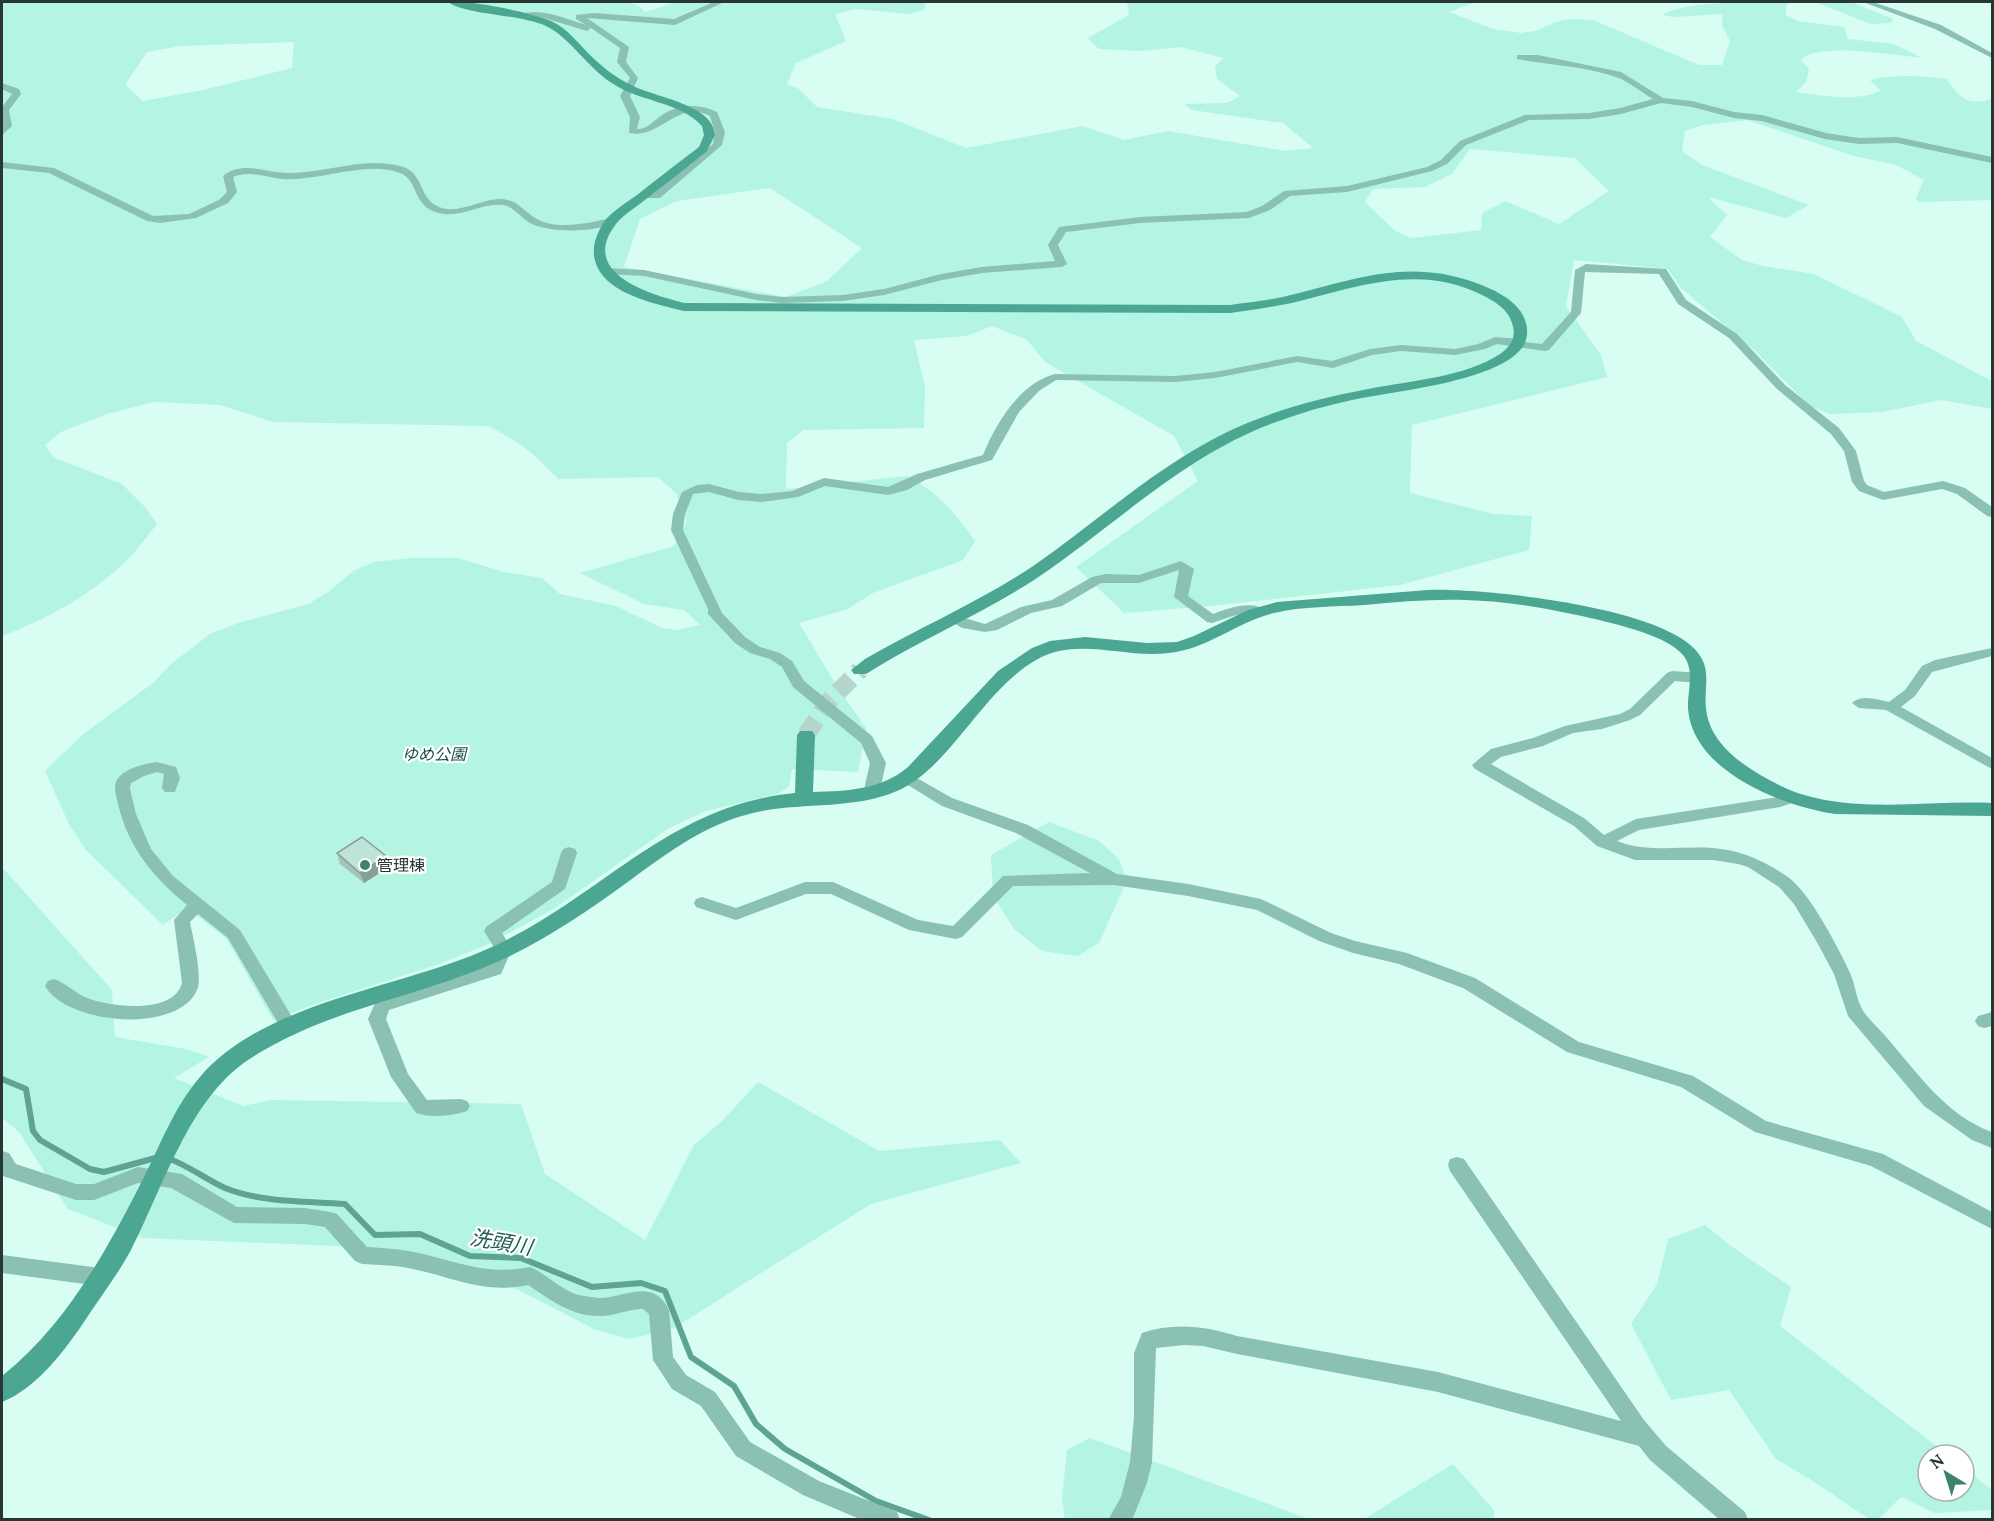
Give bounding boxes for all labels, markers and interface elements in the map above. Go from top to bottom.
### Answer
park label: ゆめ公園 [402,744,468,764]
place label: 管理棟 [377,855,425,875]
marker: 管理棟 [358,858,372,872]
water label: 洗頭川 [468,1223,536,1261]
north arrow [1916,1443,1976,1503]
text: N [1926,1449,1948,1473]

